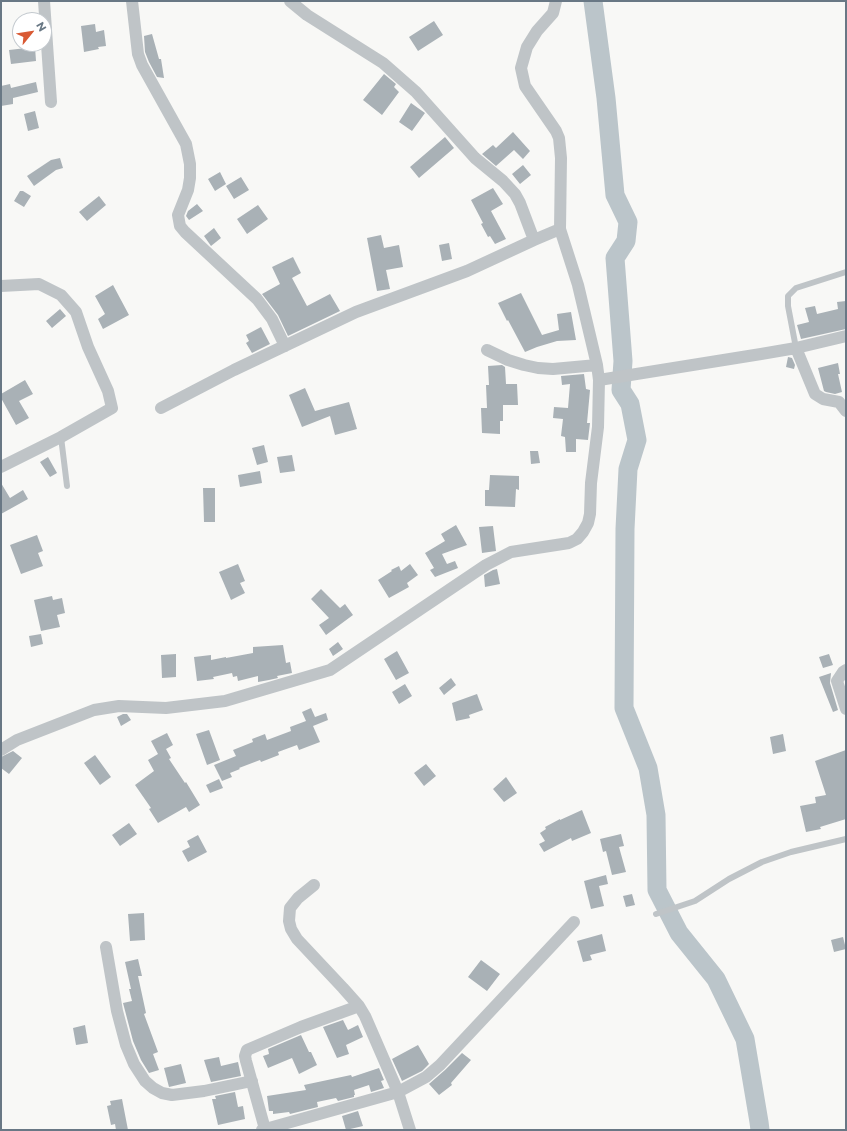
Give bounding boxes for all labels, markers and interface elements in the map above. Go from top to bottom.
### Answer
north arrow [12,12,52,52]
text: N [33,19,50,34]

